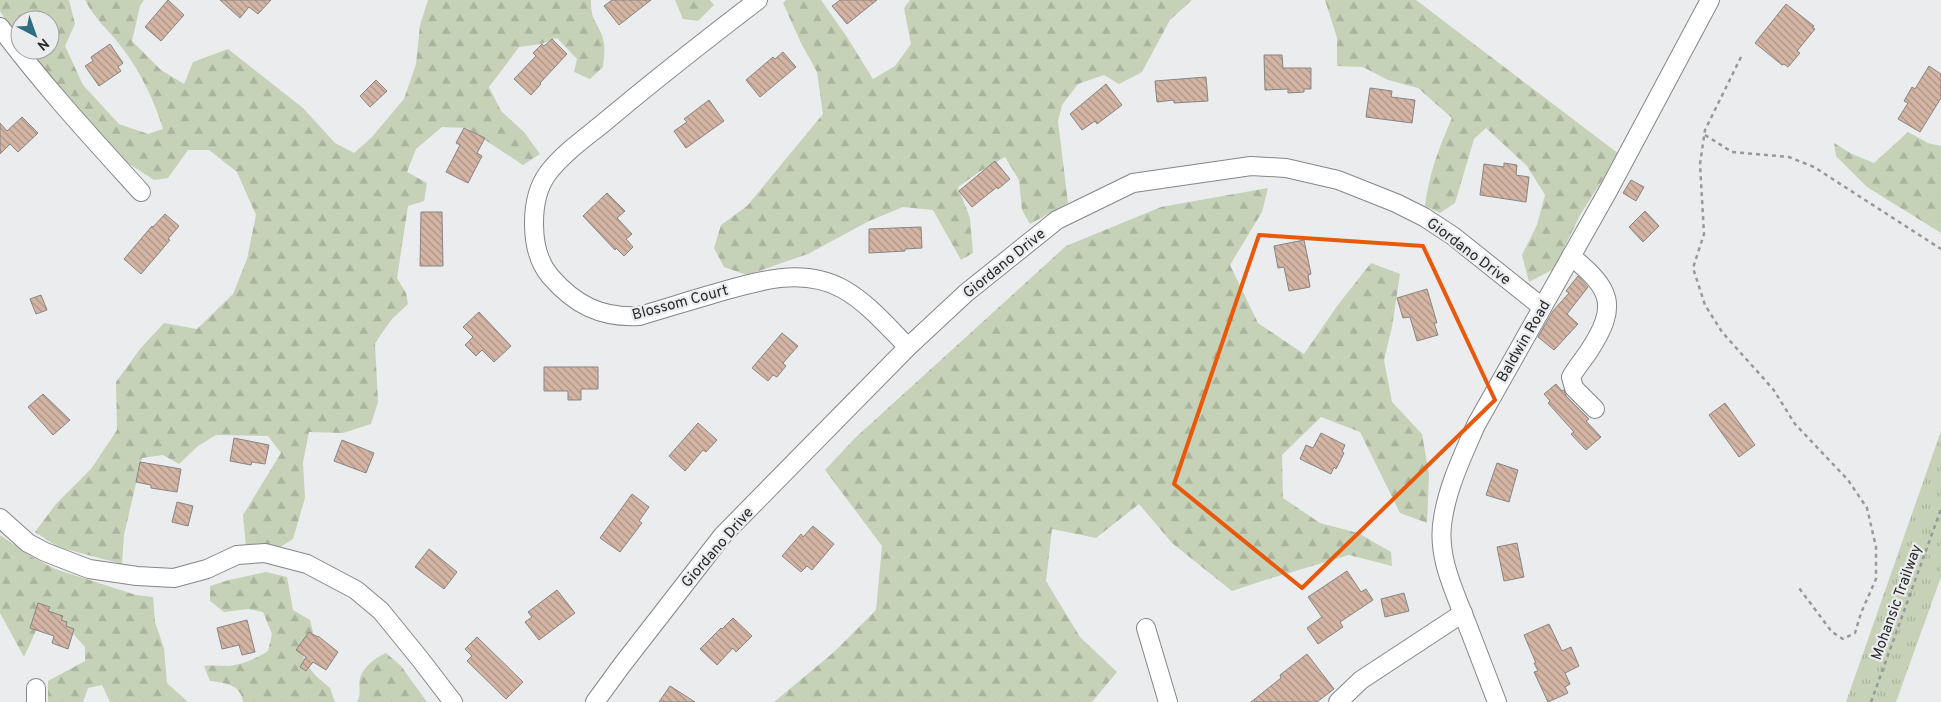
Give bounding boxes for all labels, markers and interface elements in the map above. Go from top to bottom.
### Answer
north arrow [10,10,60,60]
text: N [33,34,52,53]
street label: Giordano Drive [1422,214,1514,290]
street label: Giordano Drive [960,225,1050,303]
street label: Blossom Court [630,281,731,325]
street label: Baldwin Road [1493,297,1555,386]
street label: Giordano Drive [678,504,758,592]
street label: Mohansic Trailway [1868,542,1927,663]

